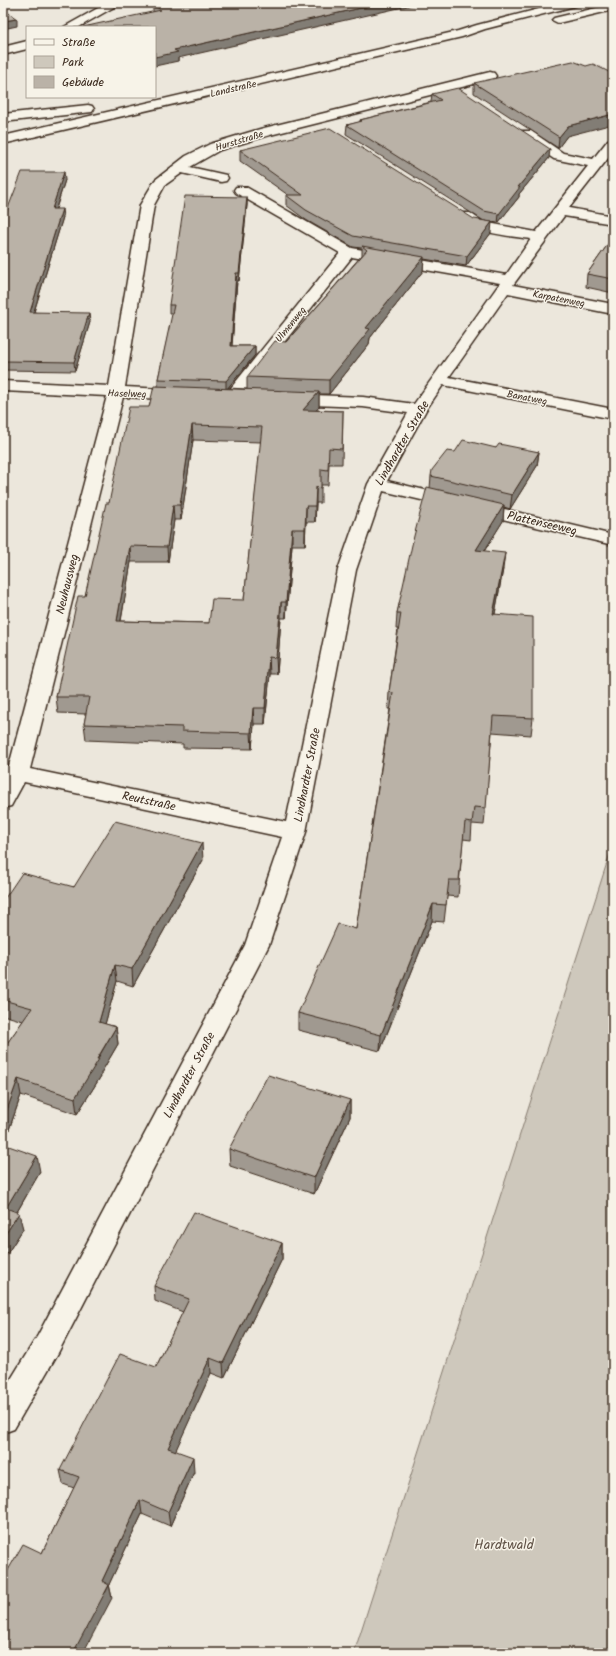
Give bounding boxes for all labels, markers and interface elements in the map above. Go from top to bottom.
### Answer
legend [26,26,156,98]
text: Straße [62,33,96,52]
text: Park [62,53,84,72]
text: Gebäude [62,73,104,92]
street label: Landstraße [209,76,258,102]
street label: Hurststraße [213,126,266,156]
street label: Karpatenweg [531,286,587,312]
street label: Ulmenweg [271,303,310,346]
street label: Haselweg [107,385,147,403]
street label: Banatweg [505,386,549,410]
street label: Lindhardter Straße [370,397,435,489]
street label: Plattenseeweg [505,506,579,541]
street label: Neuhausweg [51,552,84,616]
street label: Lindhardter Straße [289,726,326,824]
street label: Reutstraße [120,787,178,817]
street label: Lindhardter Straße [159,1028,221,1122]
park label: Hardtwald [474,1534,535,1556]

